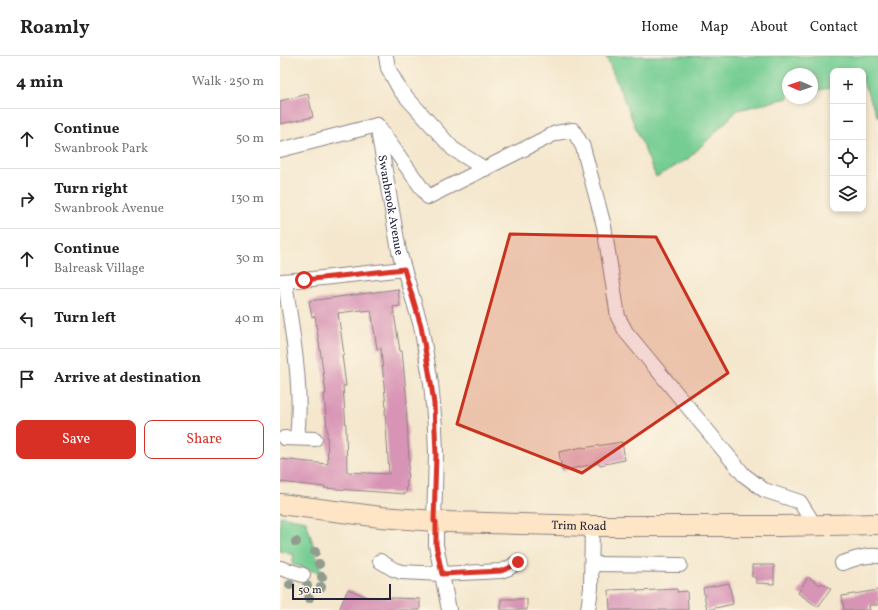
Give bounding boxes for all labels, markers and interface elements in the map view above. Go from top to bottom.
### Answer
text: Roamly [20,15,90,41]
text: Home [641,18,678,37]
text: Map [700,18,728,37]
text: About [750,18,788,37]
text: Contact [810,18,858,37]
north arrow [782,68,818,104]
map controls [830,68,866,212]
button: + [830,68,866,104]
text: 4 min [16,71,63,94]
text: Walk · 250 m [192,73,264,91]
button: − [830,104,866,140]
text: Continue [54,119,119,140]
icon: ahead [16,128,38,150]
text: 50 m [236,130,264,148]
text: Swanbrook Park [54,140,148,158]
button: locate [830,140,866,176]
street label: Swanbrook Avenue [373,154,407,258]
button: layers [830,176,866,212]
text: Turn right [54,179,128,200]
icon: right [16,188,38,210]
text: 130 m [231,190,264,208]
text: Swanbrook Avenue [54,200,164,218]
text: Continue [54,239,119,260]
icon: ahead [16,248,38,270]
text: 30 m [236,250,264,268]
text: Balreask Village [54,260,145,278]
route start [295,271,313,289]
icon: left [16,308,38,330]
text: Turn left [54,308,116,329]
text: 40 m [235,310,264,328]
icon: arrive [16,368,38,390]
text: Arrive at destination [54,368,201,389]
button: Save [16,420,136,459]
button: Share [144,420,264,459]
street label: Trim Road [551,518,607,535]
route end [509,553,527,571]
scale bar [292,582,391,601]
text: 50 m [298,583,322,598]

